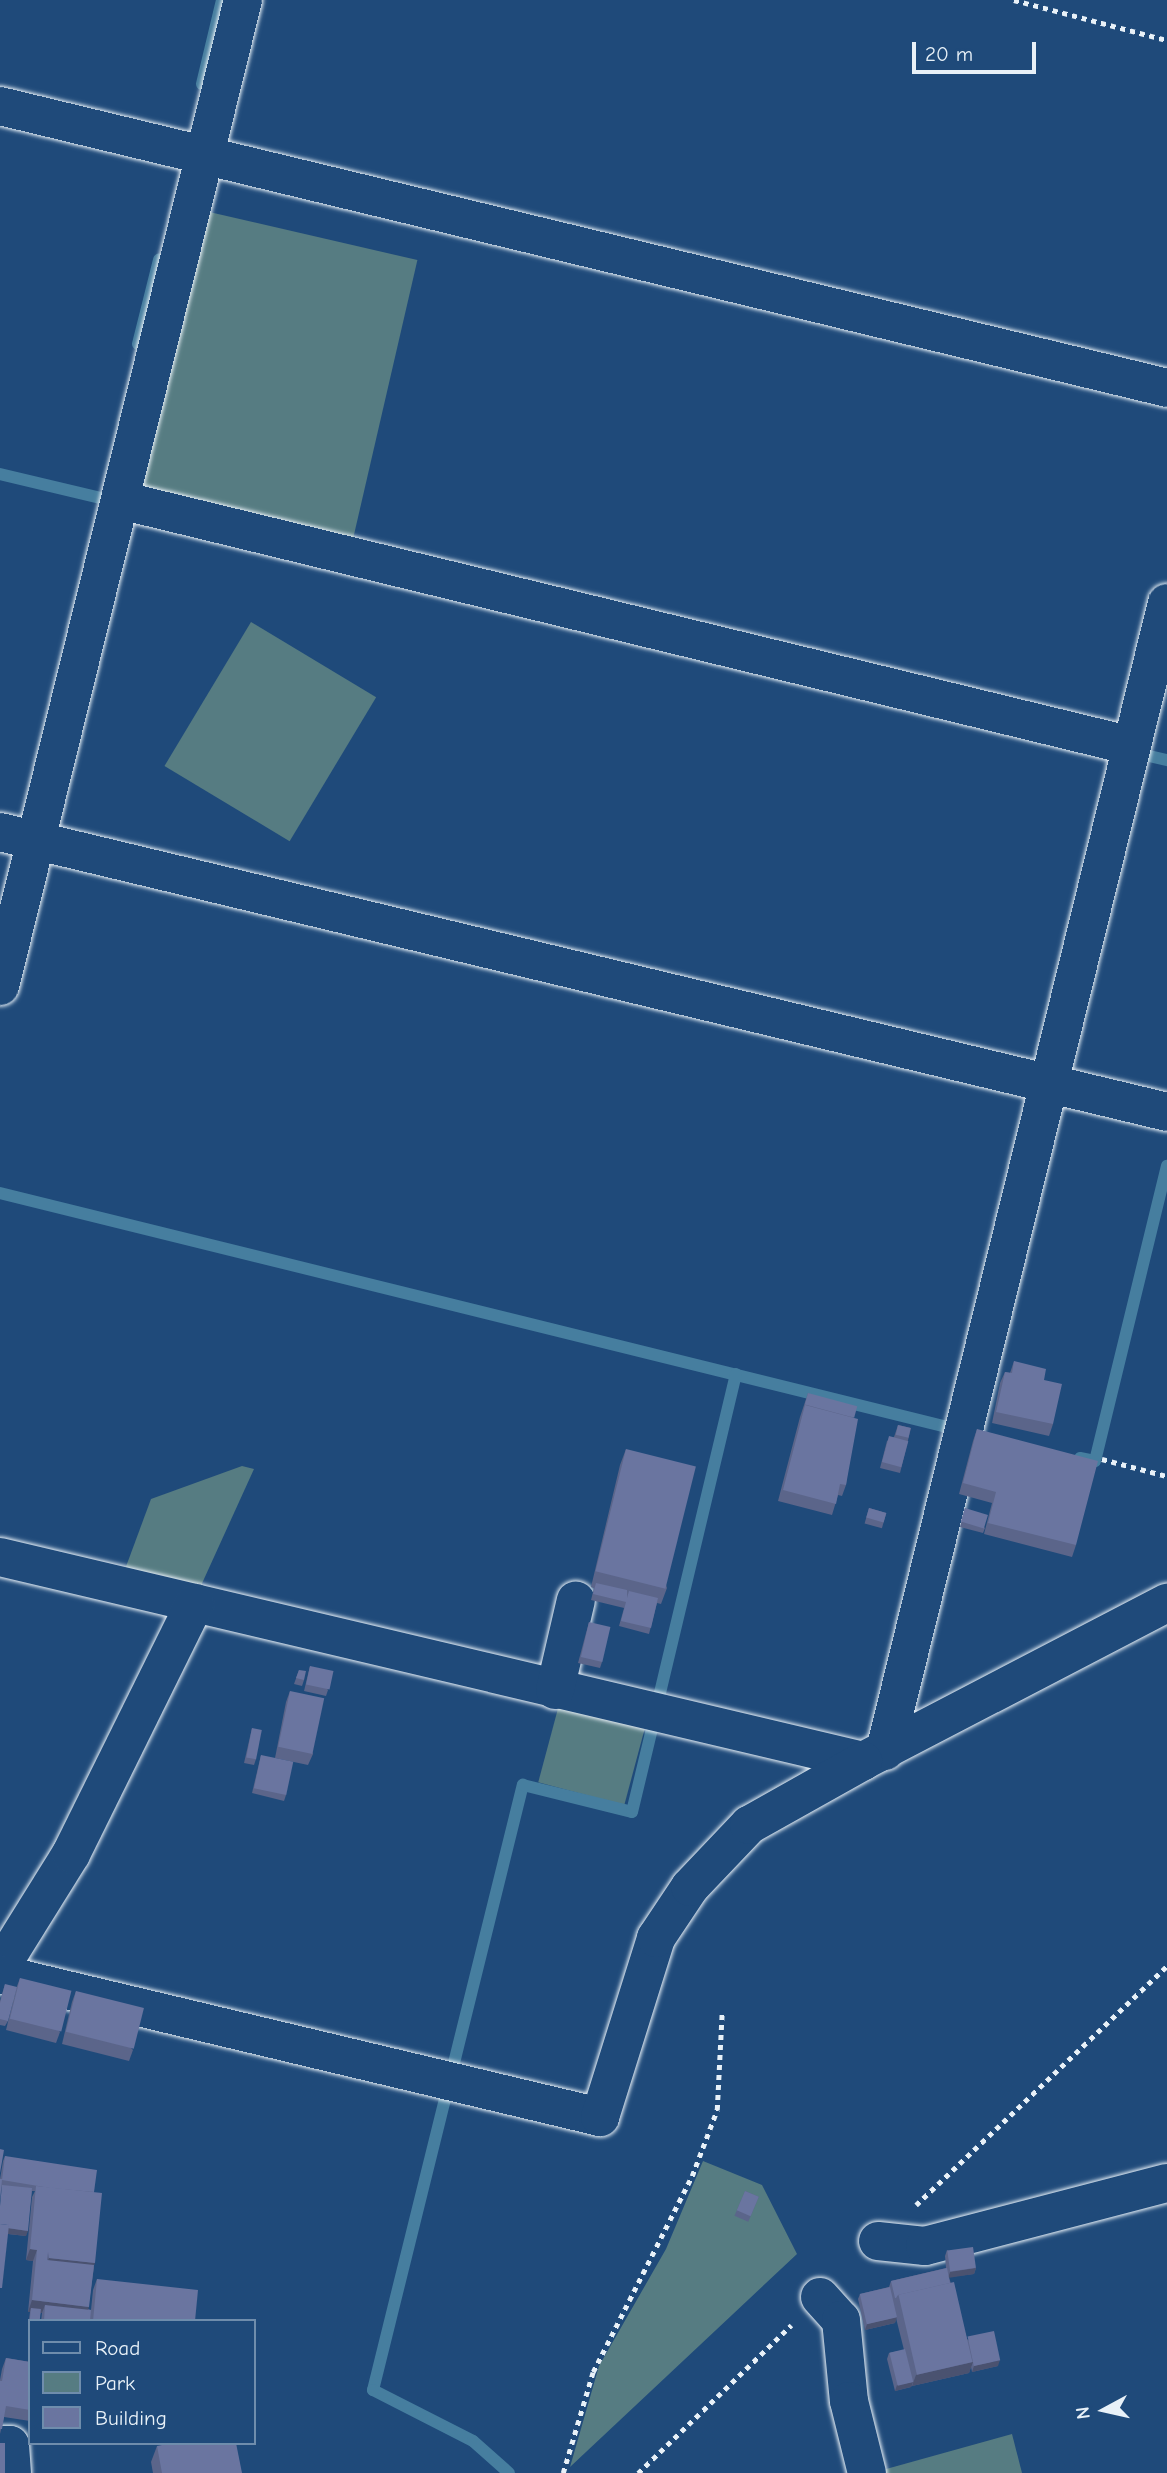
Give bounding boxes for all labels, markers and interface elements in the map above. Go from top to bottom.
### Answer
scale bar [915,28,1039,72]
text: 20 m [925,42,973,66]
legend [28,2319,256,2445]
text: Road [95,2336,140,2360]
text: Park [95,2371,135,2395]
north arrow [1069,2375,1139,2445]
text: N [1071,2405,1095,2421]
text: Building [95,2406,167,2430]

